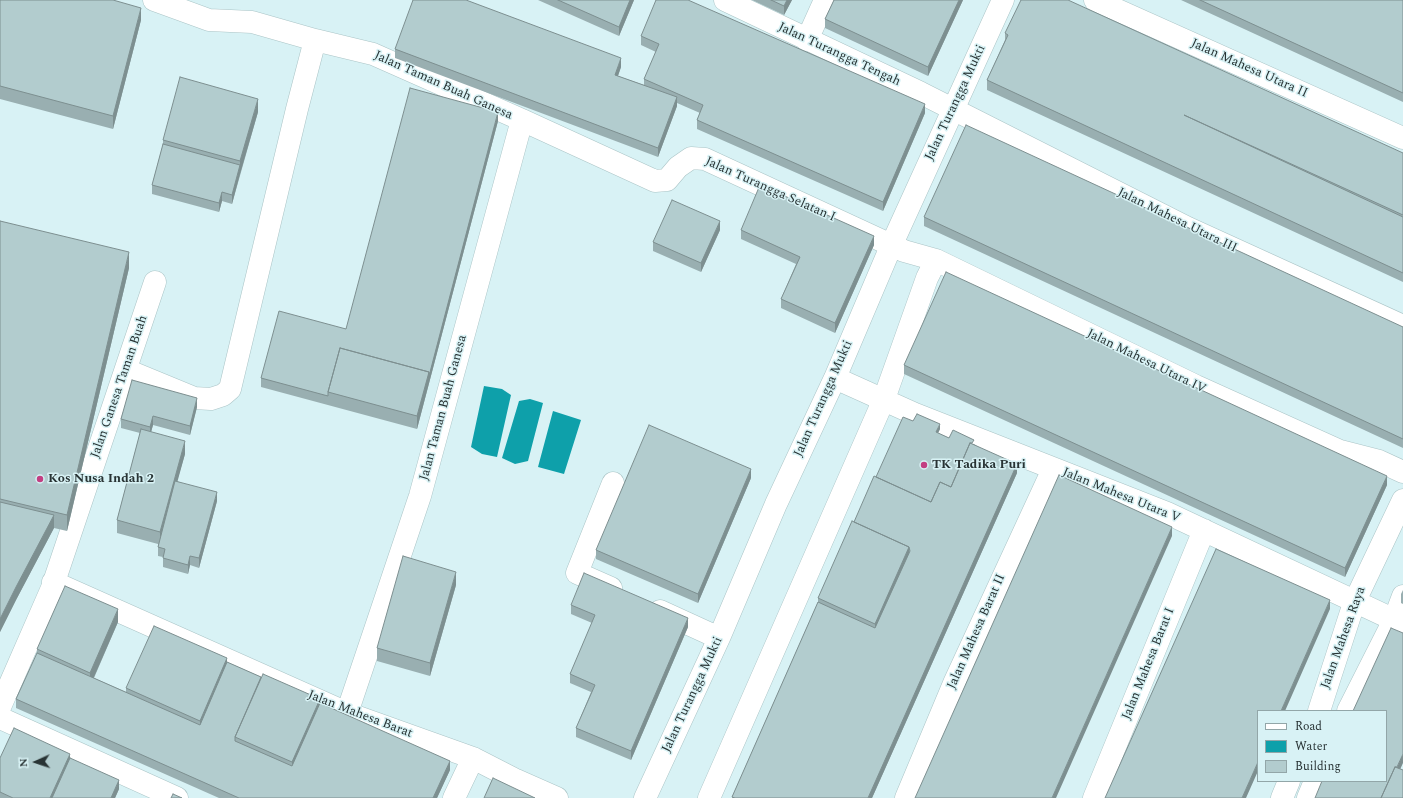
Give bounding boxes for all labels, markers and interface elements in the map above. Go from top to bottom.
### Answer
street label: Jalan Turangga Tengah [775,20,903,90]
street label: Jalan Mahesa Utara II [1188,36,1310,102]
street label: Jalan Turangga Mukti [922,43,990,163]
street label: Jalan Taman Buah Ganesa [371,48,515,124]
street label: Jalan Turangga Selatan I [702,154,838,226]
street label: Jalan Mahesa Utara III [1115,185,1239,257]
street label: Jalan Ganesa Taman Buah [88,314,152,460]
street label: Jalan Mahesa Utara IV [1084,326,1208,398]
street label: Jalan Taman Buah Ganesa [417,334,471,482]
street label: Jalan Turangga Mukti [791,338,857,460]
place label: TK Tadika Puri [932,457,1026,473]
marker: TK Tadika Puri [919,460,929,470]
street label: Jalan Mahesa Utara V [1060,465,1182,527]
place label: Kos Nusa Indah 2 [48,471,154,487]
marker: Kos Nusa Indah 2 [35,474,45,484]
street label: Jalan Mahesa Barat II [945,572,1009,692]
street label: Jalan Mahesa Raya [1318,585,1370,691]
street label: Jalan Mahesa Barat I [1119,606,1179,722]
street label: Jalan Turangga Mukti [659,635,727,755]
street label: Jalan Mahesa Barat [305,688,415,742]
legend [1257,710,1387,782]
text: Road [1295,717,1322,736]
text: Water [1295,737,1327,756]
north arrow [16,742,56,782]
text: Building [1295,757,1341,776]
text: N [15,758,32,768]

